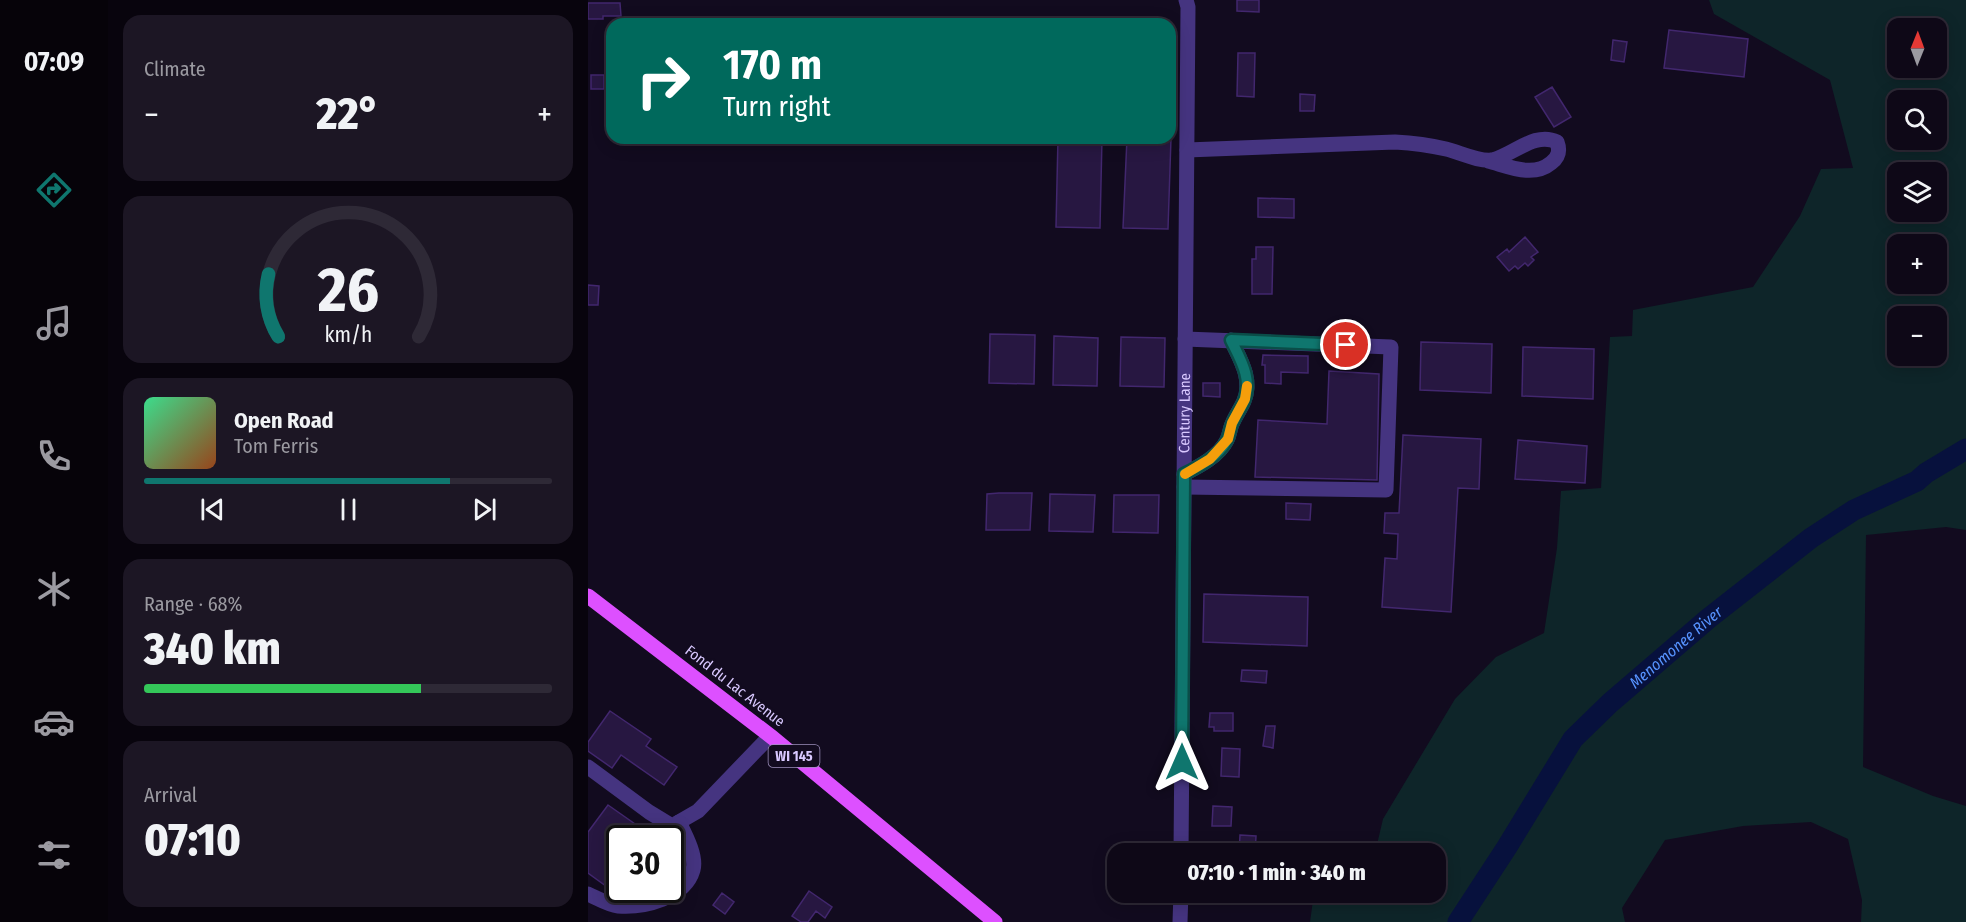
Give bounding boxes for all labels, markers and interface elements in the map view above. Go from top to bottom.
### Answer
north arrow [1887,18,1947,78]
map controls [1887,18,1947,366]
text: 170 m [723,40,822,90]
icon: right [624,42,702,120]
text: 07:09 [24,46,84,78]
text: Climate [144,57,206,81]
text: 22° [316,87,380,141]
button: search [1887,90,1947,150]
text: Turn right [723,91,831,123]
text: − [144,95,159,135]
text: + [537,95,552,135]
button: layers [1887,162,1947,222]
icon: directions [33,169,75,211]
button: + [1887,234,1947,294]
text: 26 [316,253,379,328]
icon: music [33,302,75,344]
button: − [1887,306,1947,366]
pin [1320,319,1371,370]
text: km/h [324,322,372,348]
icon: arrive [1329,328,1362,361]
street label: Century Lane [1175,373,1194,453]
text: Open Road [234,407,334,434]
text: Tom Ferris [234,434,318,458]
icon: phone [33,435,75,477]
icon: previous [196,493,229,526]
icon: pause [332,493,365,526]
icon: next [468,493,501,526]
icon: climate [33,568,75,610]
text: Range · 68% [144,592,243,616]
water label: Menomonee River [1625,602,1726,692]
text: 340 km [144,622,281,676]
street label: Fond du Lac Avenue [681,641,789,731]
icon: car [33,701,75,743]
position arrow [1150,730,1214,794]
road number: WI 145 [768,745,820,767]
text: Arrival [144,783,197,807]
text: 07:10 [144,813,241,867]
speed limit sign: 30 [606,825,684,903]
icon: filters [33,834,75,876]
text: 07:10 · 1 min · 340 m [1187,859,1366,886]

